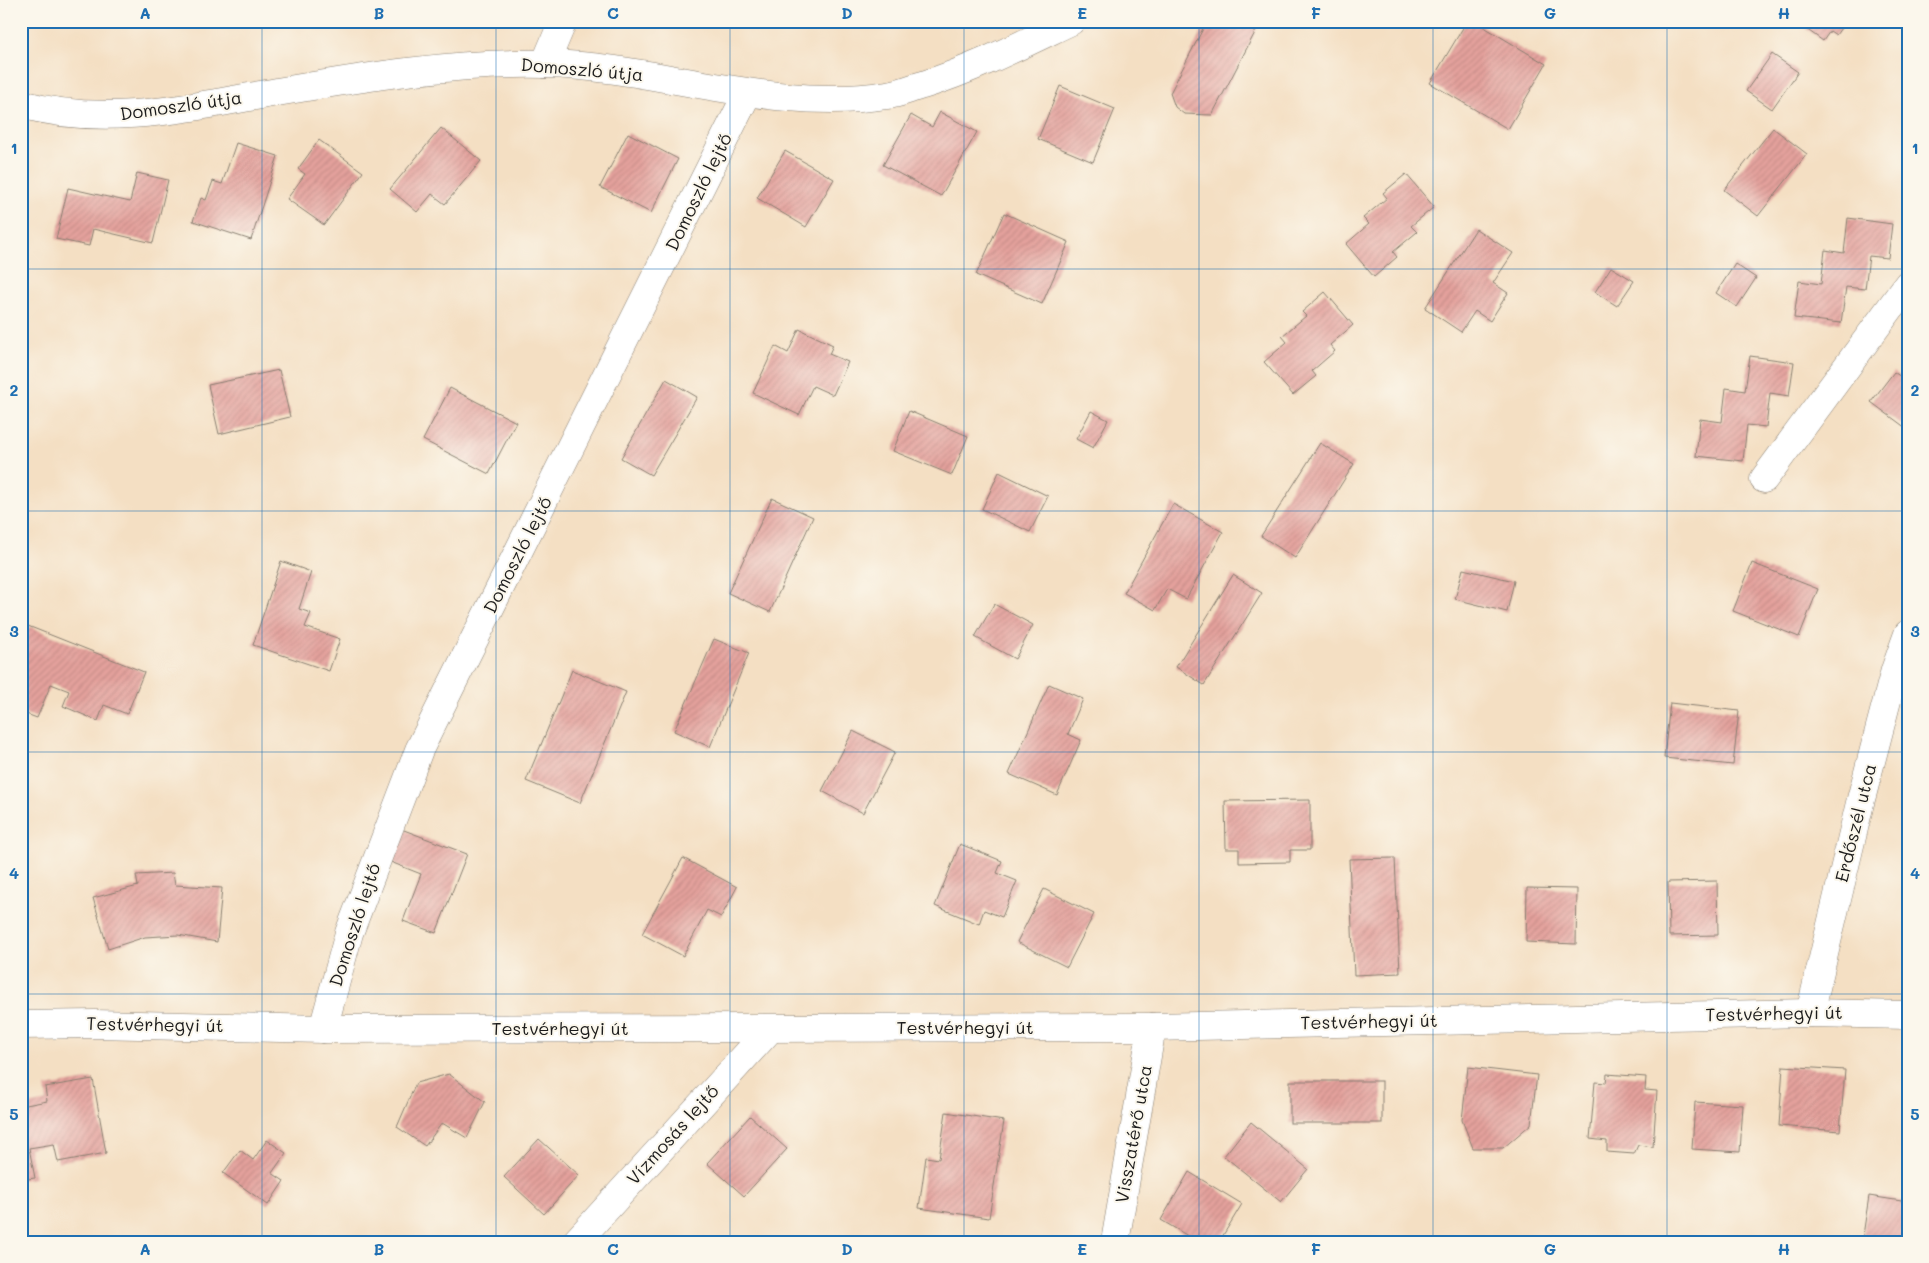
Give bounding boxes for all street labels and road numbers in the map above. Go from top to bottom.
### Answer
street label: Domoszló útja [520,52,644,86]
street label: Domoszló útja [118,85,243,125]
street label: Domoszló lejtő [659,128,737,254]
street label: Domoszló lejtő [477,492,557,617]
street label: Erdőszél utca [1829,761,1881,884]
street label: Domoszló lejtő [323,860,385,989]
street label: Testvérhegyi út [1705,1000,1843,1026]
street label: Testvérhegyi út [1300,1008,1438,1034]
street label: Testvérhegyi út [86,1011,224,1037]
street label: Testvérhegyi út [896,1015,1034,1039]
street label: Testvérhegyi út [491,1016,629,1040]
street label: Visszatérő utca [1109,1063,1157,1205]
street label: Vízmosás lejtő [621,1079,724,1190]

